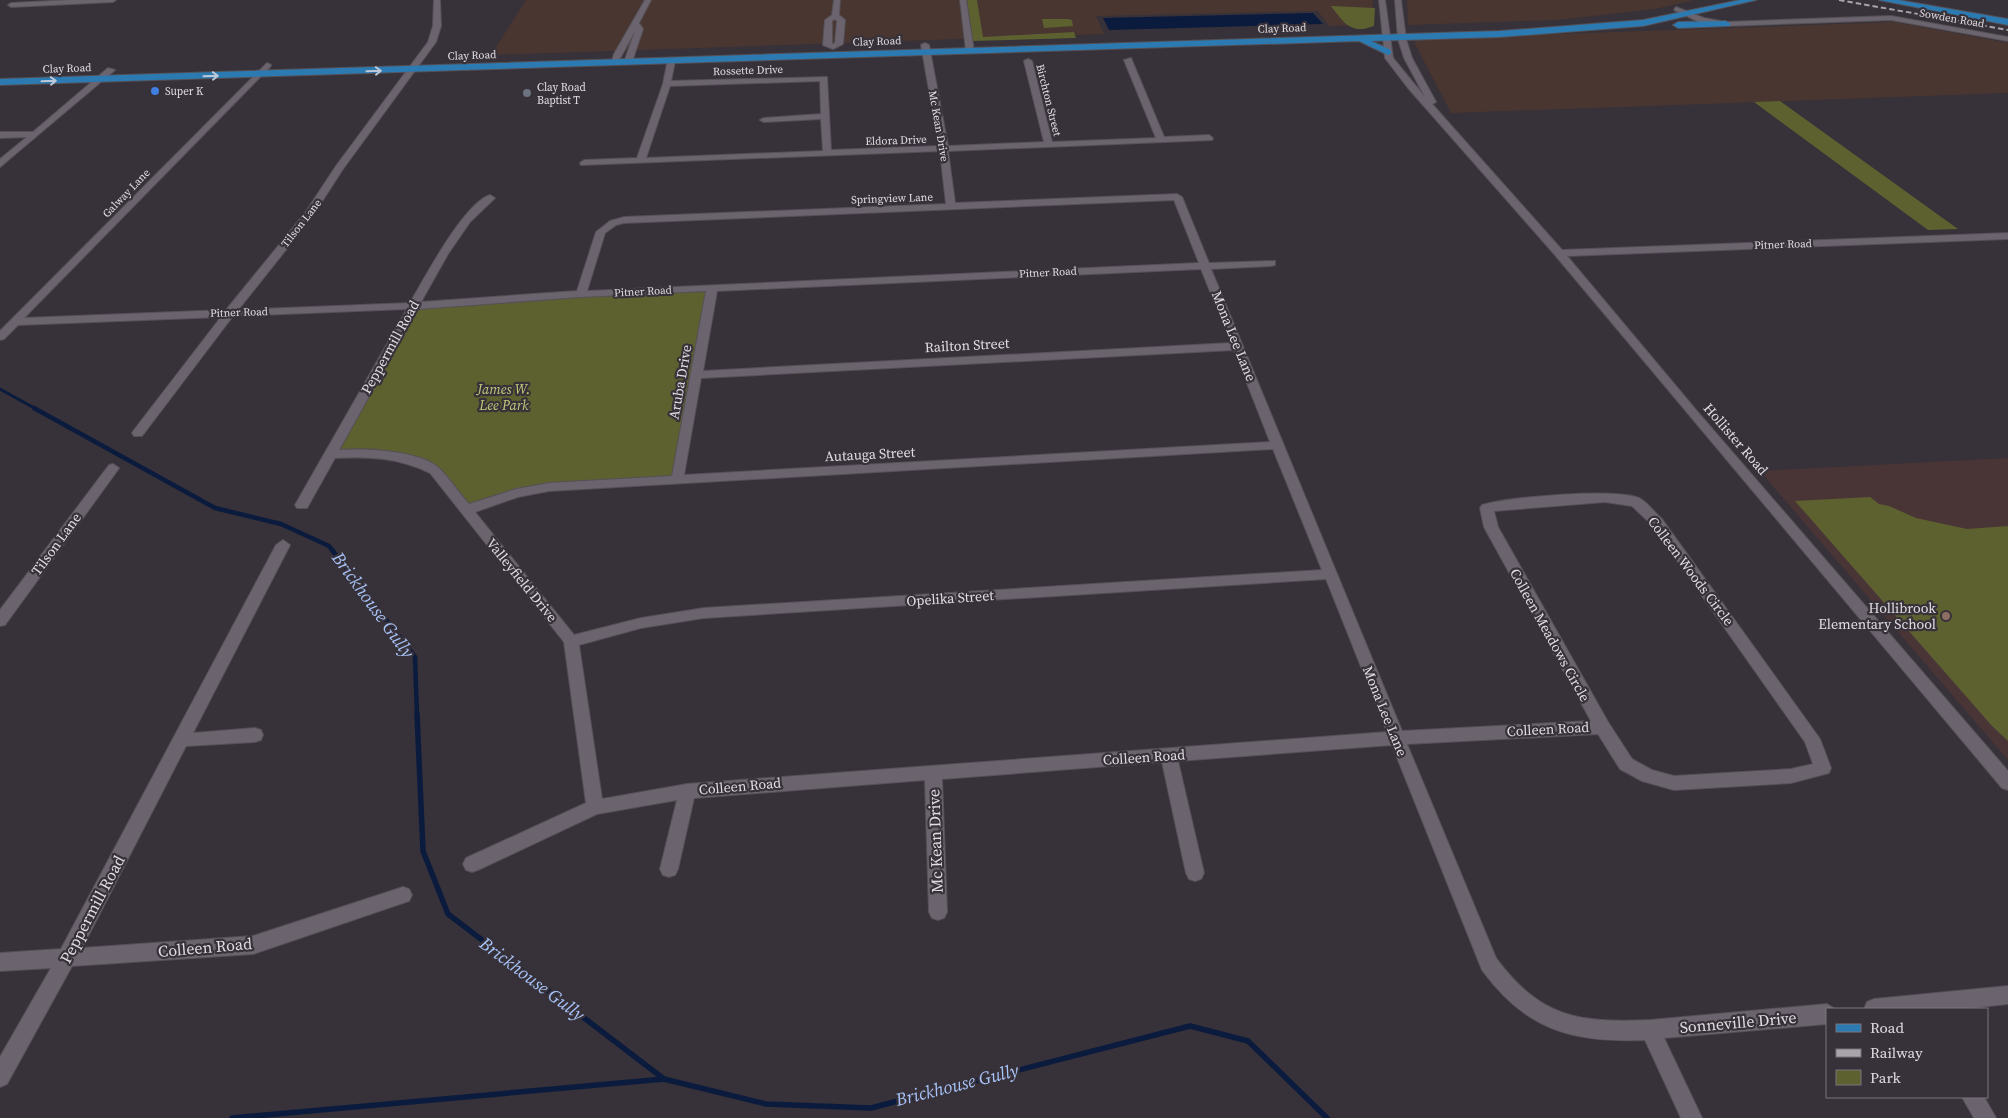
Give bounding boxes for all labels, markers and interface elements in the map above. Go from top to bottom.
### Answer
street label: Sowden Road [1918,5,1986,32]
street label: Clay Road [1257,20,1307,37]
street label: Clay Road [852,33,902,50]
street label: Clay Road [447,47,497,64]
street label: Clay Road [42,60,92,77]
street label: Rossette Drive [713,62,784,79]
street label: Birchton Street [1032,62,1065,138]
one-way arrow [365,66,381,75]
one-way arrow [203,71,219,80]
one-way arrow [40,76,56,86]
place label: Clay Road Baptist T [537,80,586,108]
place label: Super K [165,84,204,99]
marker: Super K [149,85,161,97]
marker: Clay Road Baptist T [521,87,533,99]
street label: Mc Kean Drive [925,90,952,163]
street label: Eldora Drive [865,132,927,149]
street label: Galway Lane [99,165,154,221]
street label: Springview Lane [851,190,934,207]
street label: Tilson Lane [278,196,325,251]
street label: Pitner Road [1754,236,1813,253]
street label: Pitner Road [1019,263,1078,282]
street label: Pitner Road [614,282,673,301]
street label: Mona Lee Lane [1207,288,1261,384]
street label: Peppermill Road [356,296,424,397]
street label: Pitner Road [210,304,269,321]
street label: Railton Street [924,333,1010,357]
street label: Aruba Drive [664,343,696,421]
park label: James W. Lee Park [476,379,530,415]
street label: Hollister Road [1699,399,1773,479]
street label: Autauga Street [824,442,916,466]
street label: Tilson Lane [26,508,86,580]
street label: Colleen Woods Circle [1643,512,1739,630]
street label: Valleyfield Drive [482,534,562,626]
water label: Brickhouse Gully [326,546,421,663]
street label: Colleen Meadows Circle [1505,565,1595,705]
street label: Opelika Street [906,585,995,611]
place label: Hollibrook Elementary School [1818,598,1936,634]
marker: Hollibrook Elementary School [1940,610,1952,622]
street label: Mona Lee Lane [1358,663,1412,759]
street label: Colleen Road [1506,717,1590,741]
street label: Colleen Road [1102,744,1186,770]
street label: Colleen Road [698,772,782,800]
street label: Mc Kean Drive [922,789,948,893]
street label: Peppermill Road [54,851,130,967]
water label: Brickhouse Gully [474,930,590,1027]
street label: Colleen Road [157,932,253,962]
street label: Sonneville Drive [1679,1006,1797,1038]
legend [1826,1008,1988,1098]
text: Road [1870,1017,1904,1038]
text: Railway [1870,1042,1923,1063]
water label: Brickhouse Gully [892,1057,1021,1112]
text: Park [1870,1067,1902,1088]

